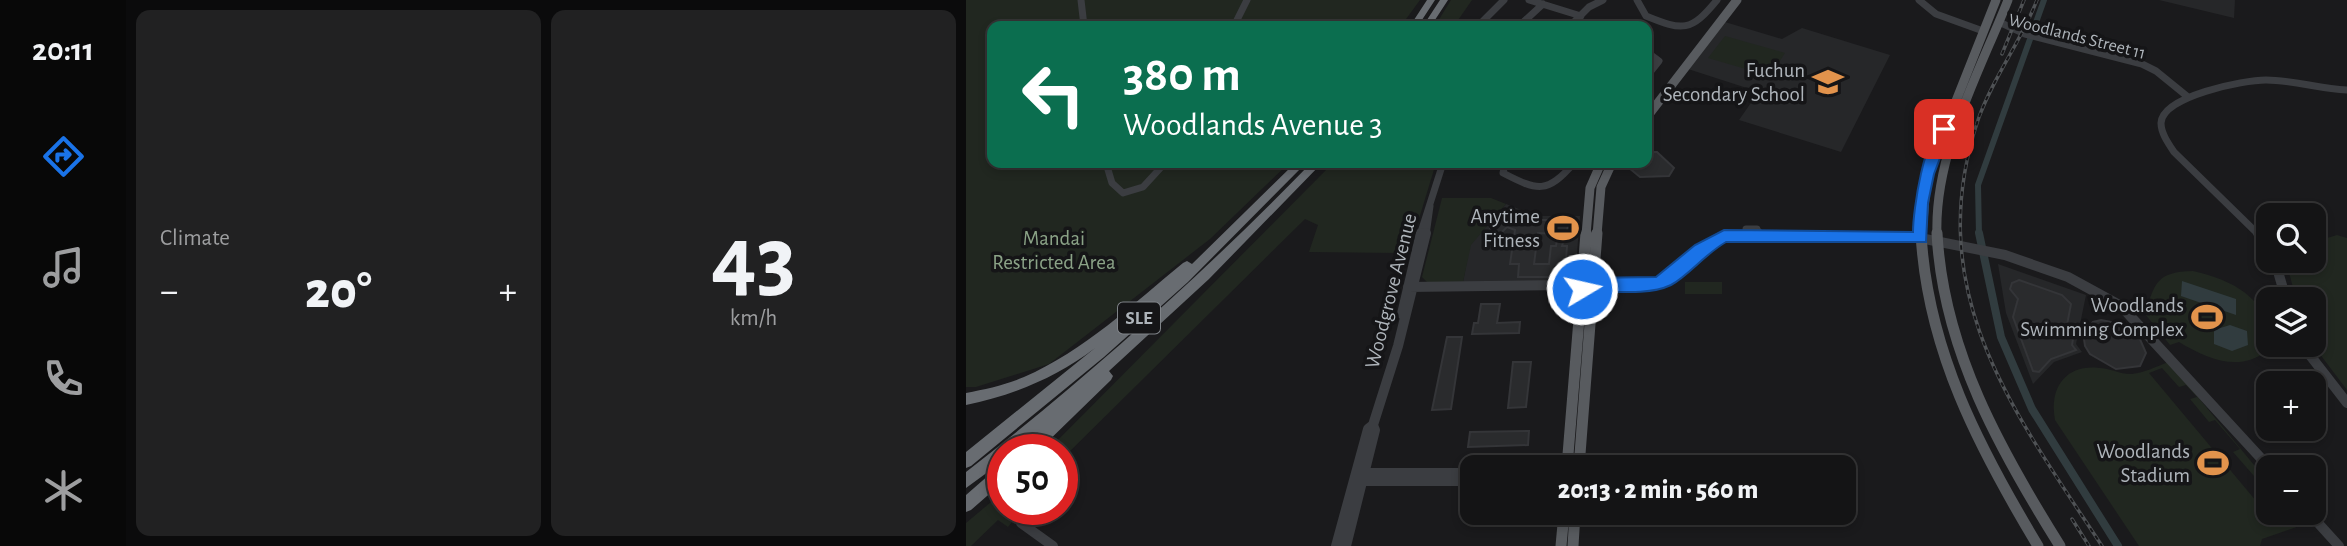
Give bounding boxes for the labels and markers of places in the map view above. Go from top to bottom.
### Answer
place label: Fuchun Secondary School [1663,60,1805,105]
school or university icon: Fuchun Secondary School [1811,65,1845,99]
pin [1914,99,1974,159]
place label: Anytime Fitness [1470,206,1540,251]
sports icon: Anytime Fitness [1546,211,1580,245]
place label: Woodlands Swimming Complex [2020,295,2184,340]
sports icon: Woodlands Swimming Complex [2190,300,2224,334]
place label: Woodlands Stadium [2097,441,2190,486]
sports icon: Woodlands Stadium [2196,446,2230,480]

